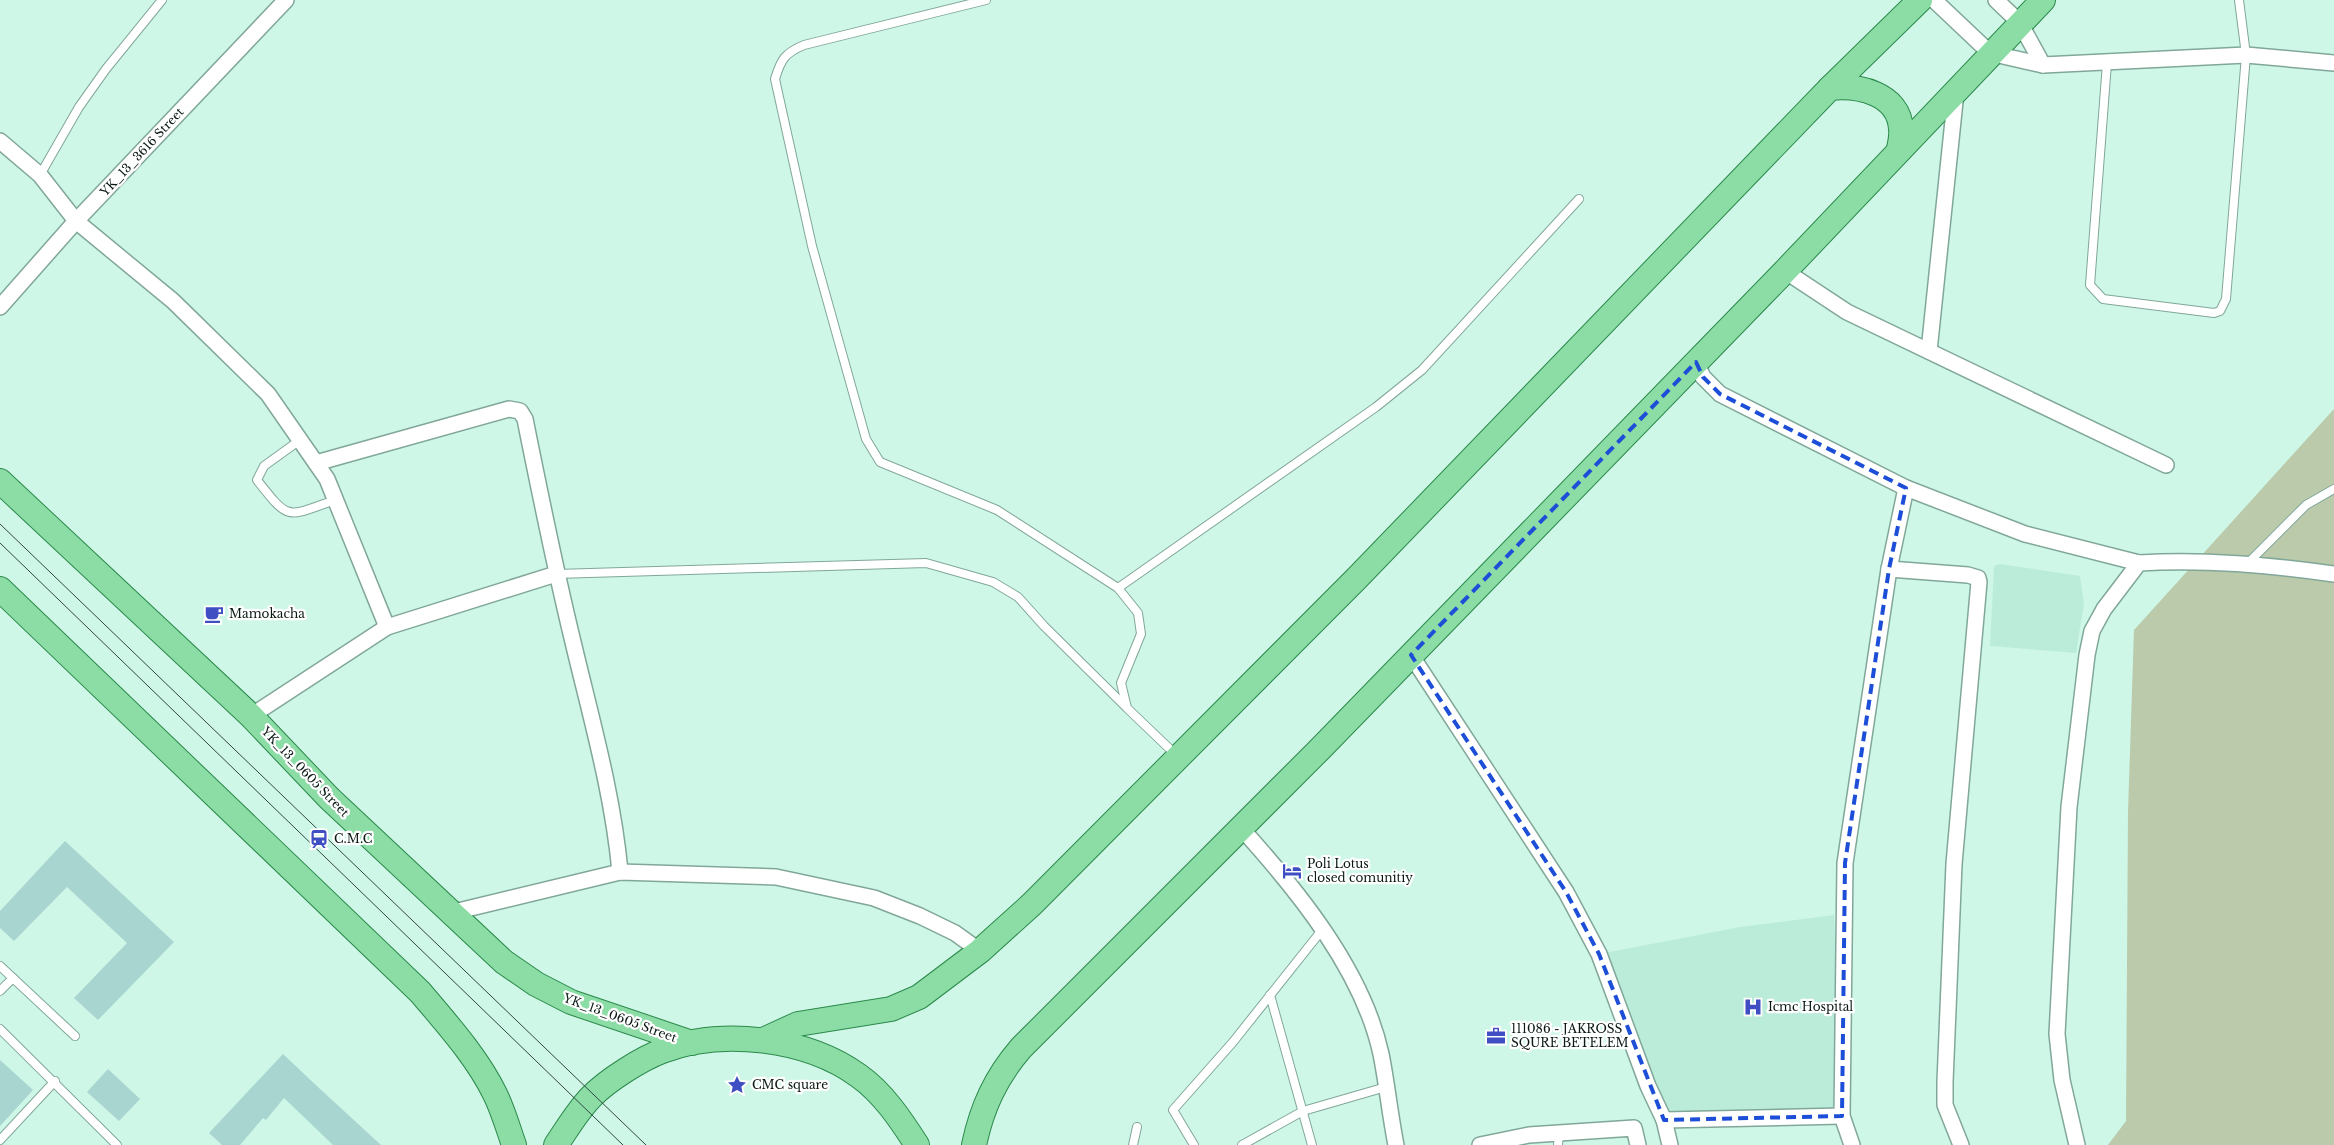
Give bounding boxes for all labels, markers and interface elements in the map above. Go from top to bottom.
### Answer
street label: YK_13_3616 Street [96,104,187,200]
cafe icon: Mamokacha [203,603,225,625]
place label: Mamokacha [229,606,305,621]
street label: YK_13_0605 Street [258,723,353,820]
station icon: C.M.C [308,828,330,850]
place label: C.M.C [334,831,372,846]
place label: Poli Lotus closed comunitiy [1307,856,1413,885]
hotel icon: Poli Lotus closed comunitiy [1281,860,1303,882]
street label: YK_13_0605 Street [561,990,679,1045]
hospital icon: Icmc Hospital [1742,996,1764,1018]
place label: Icmc Hospital [1768,999,1853,1014]
place label: 111086 - JAKROSS SQURE BETELEM [1511,1021,1629,1050]
office icon: 111086 - JAKROSS SQURE BETELEM [1485,1025,1507,1047]
place icon: CMC square [726,1074,748,1096]
place label: CMC square [752,1077,828,1092]

